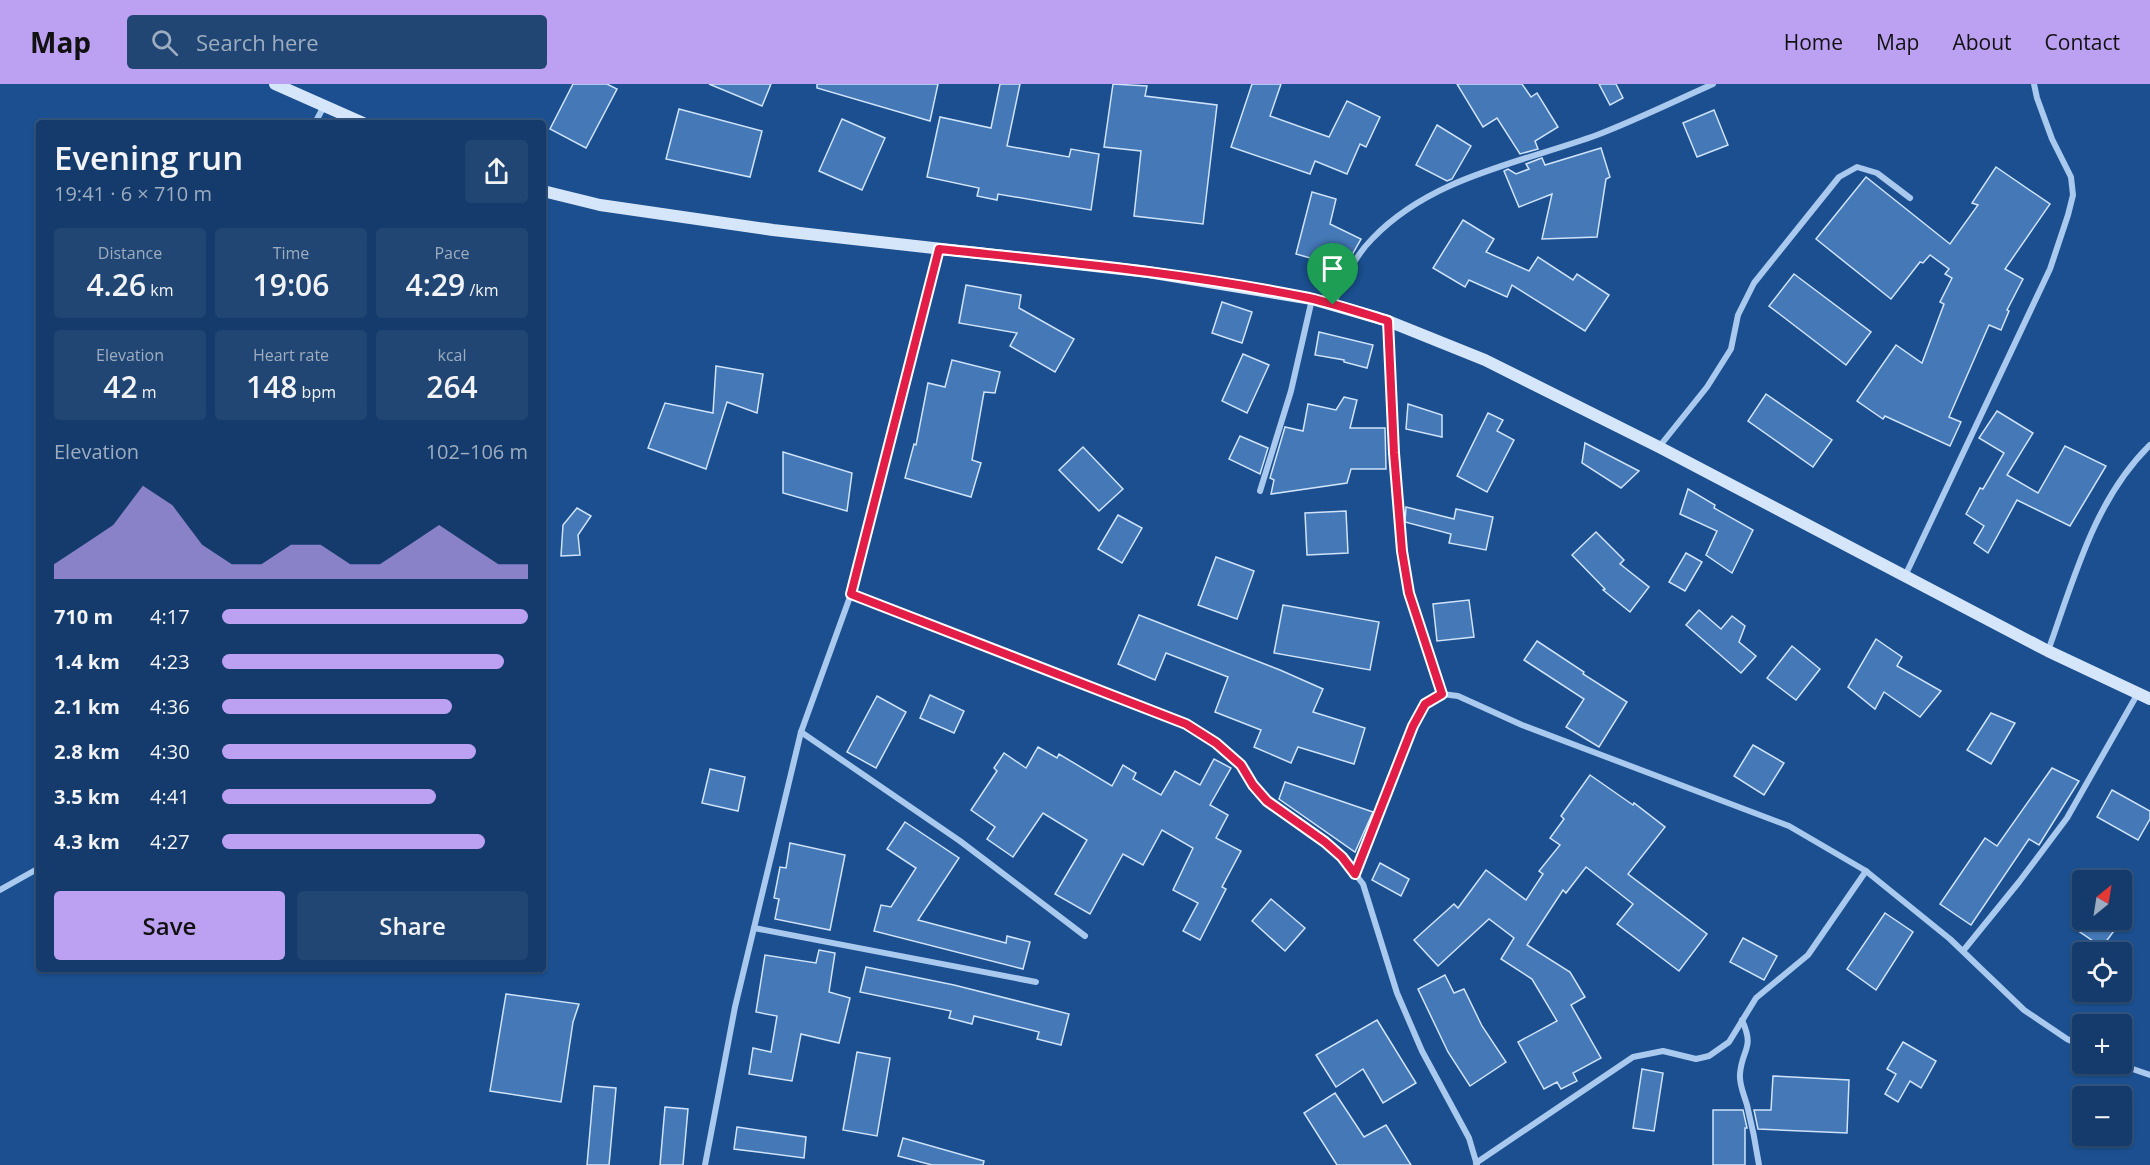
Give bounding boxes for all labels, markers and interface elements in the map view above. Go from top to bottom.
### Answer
search box [127,15,547,69]
text: Map [30,23,91,61]
icon: search [148,26,181,59]
text: Search here [196,27,319,57]
text: Home [1784,28,1843,56]
text: Map [1876,28,1919,56]
text: About [1952,28,2012,56]
text: Contact [2045,28,2120,56]
text: Evening run [54,135,243,180]
button: share [465,140,528,203]
text: 19:41 · 6 × 710 m [54,180,212,207]
text: Distance [98,242,162,264]
text: Time [273,242,309,264]
text: Pace [434,242,470,264]
pin [1307,243,1358,305]
icon: arrive [1316,252,1349,285]
text: 4.26 [86,264,146,305]
text: 19:06 [253,264,329,305]
text: 4:29 [406,264,465,305]
text: km [146,279,174,301]
text: /km [465,279,498,301]
text: Elevation [96,344,164,366]
text: Heart rate [253,344,329,366]
text: kcal [438,344,467,366]
text: 42 [103,366,138,407]
text: 148 [246,366,297,407]
text: 264 [426,366,478,407]
text: m [138,381,157,403]
text: bpm [297,381,336,403]
text: Elevation [54,438,139,465]
text: 102–106 m [426,438,528,465]
text: 710 m [54,603,113,630]
text: 4:17 [150,603,190,630]
text: 1.4 km [54,648,120,675]
text: 4:23 [150,648,190,675]
text: 2.1 km [54,693,120,720]
text: 4:36 [150,693,190,720]
text: 2.8 km [54,738,120,765]
text: 4:30 [150,738,190,765]
text: 3.5 km [54,783,120,810]
text: 4:41 [150,783,190,810]
text: 4.3 km [54,828,120,855]
text: 4:27 [150,828,190,855]
north arrow [2072,870,2132,930]
map controls [2072,870,2132,1146]
button: Save [54,891,285,960]
button: Share [297,891,528,960]
button: locate [2072,942,2132,1002]
button: + [2072,1014,2132,1074]
button: − [2072,1086,2132,1146]

